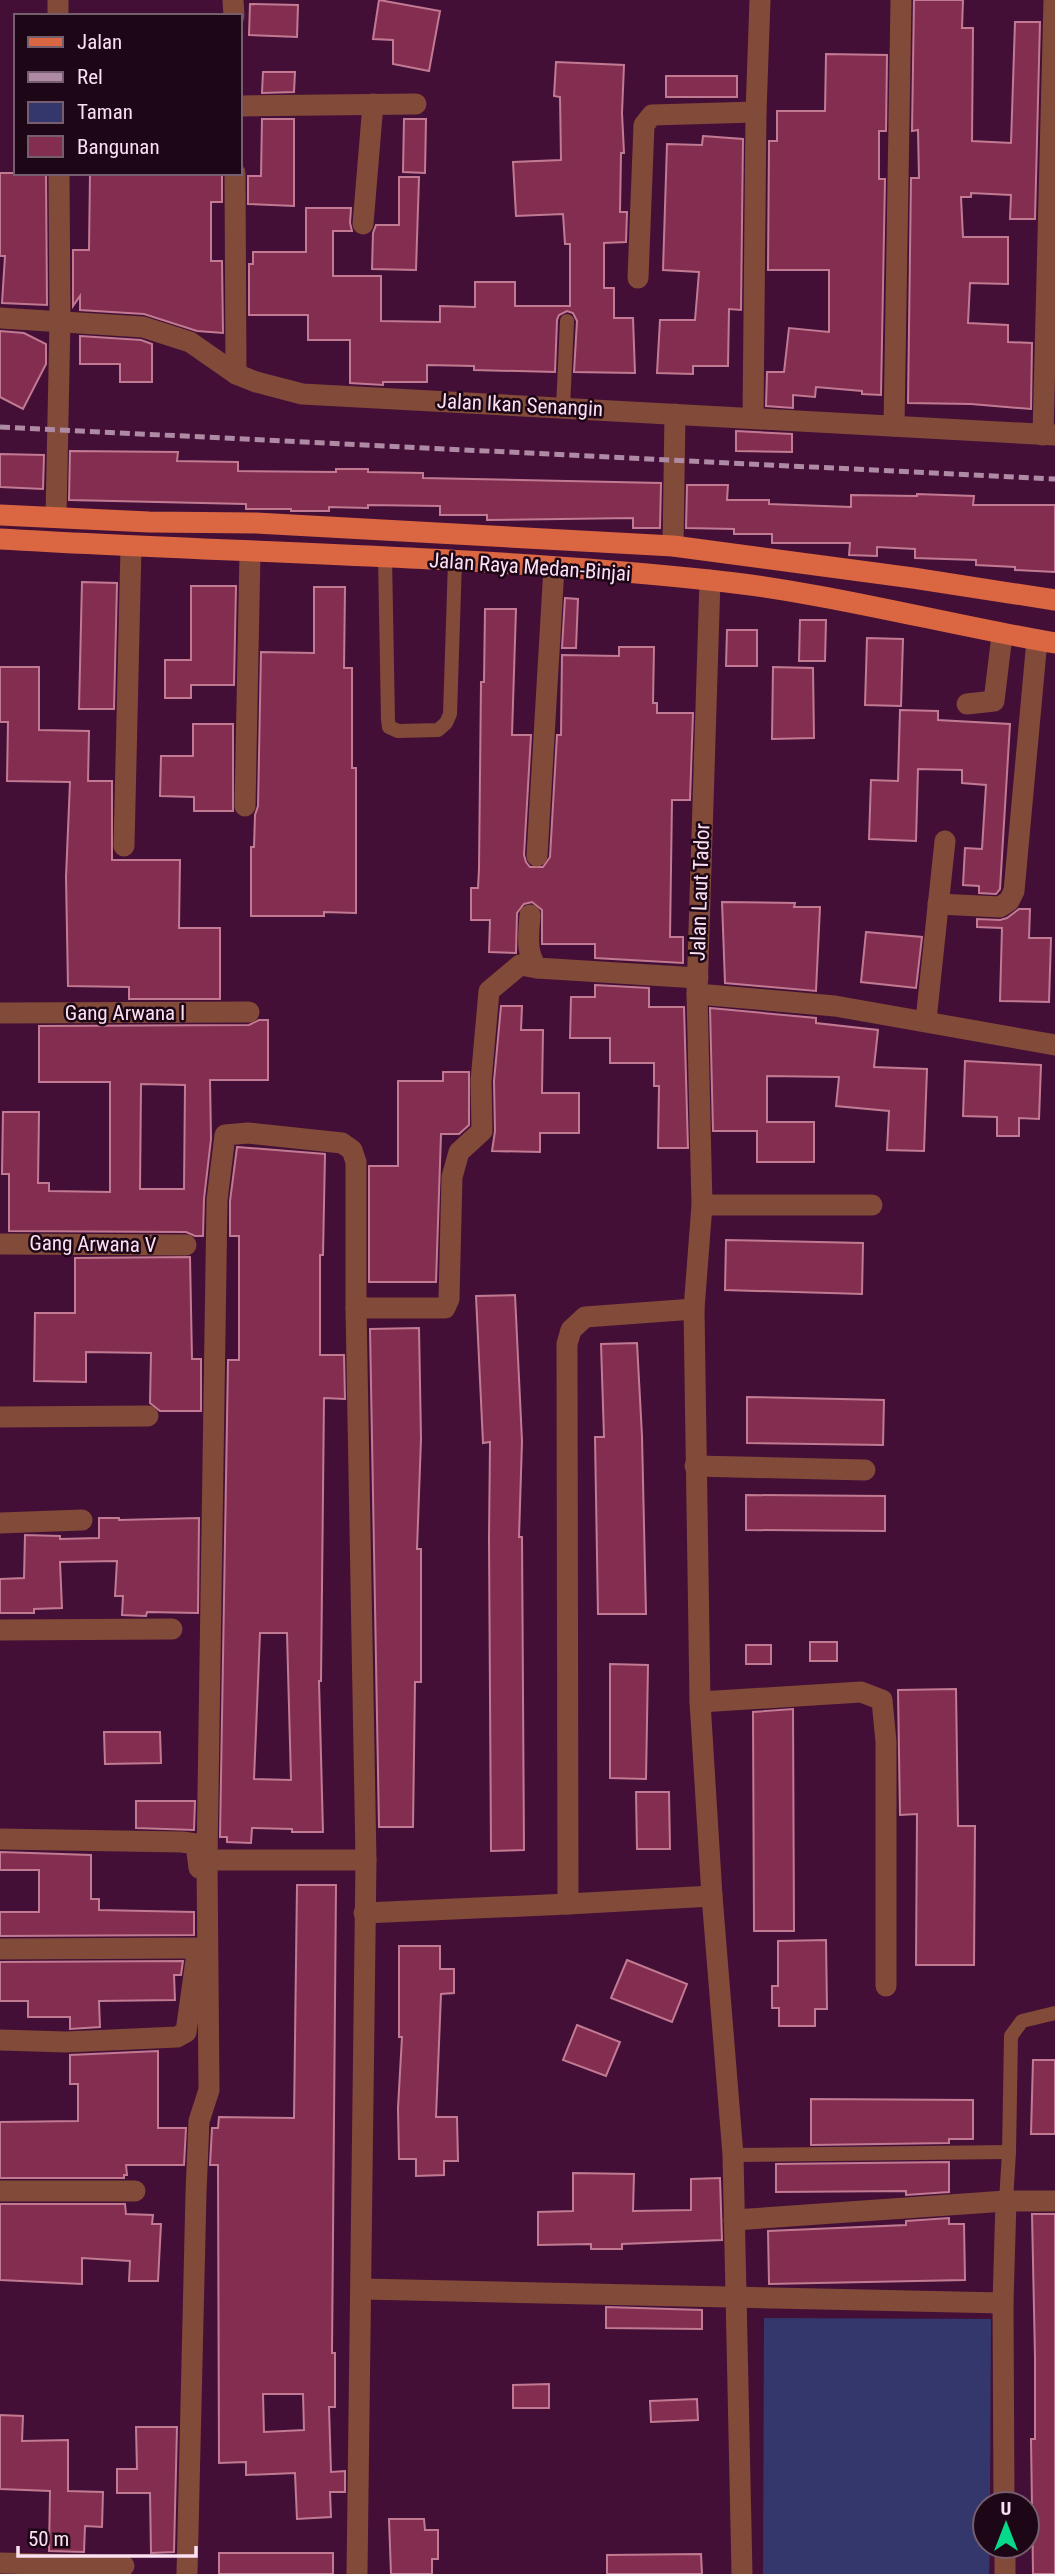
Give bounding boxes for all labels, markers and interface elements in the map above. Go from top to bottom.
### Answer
legend [14,14,242,175]
text: Jalan [77,30,122,54]
text: Rel [77,65,103,89]
text: Taman [77,100,133,124]
text: Bangunan [77,135,160,159]
street label: Jalan Ikan Senangin [436,389,604,421]
street label: Jalan Raya Medan-Binjai [428,548,632,586]
street label: Jalan Laut Tador [686,823,714,961]
street label: Gang Arwana I [65,1001,185,1025]
street label: Gang Arwana V [29,1231,157,1257]
north arrow [971,2490,1041,2560]
text: U [1001,2497,1011,2520]
scale bar [18,2514,196,2558]
text: 50 m [28,2527,69,2551]

